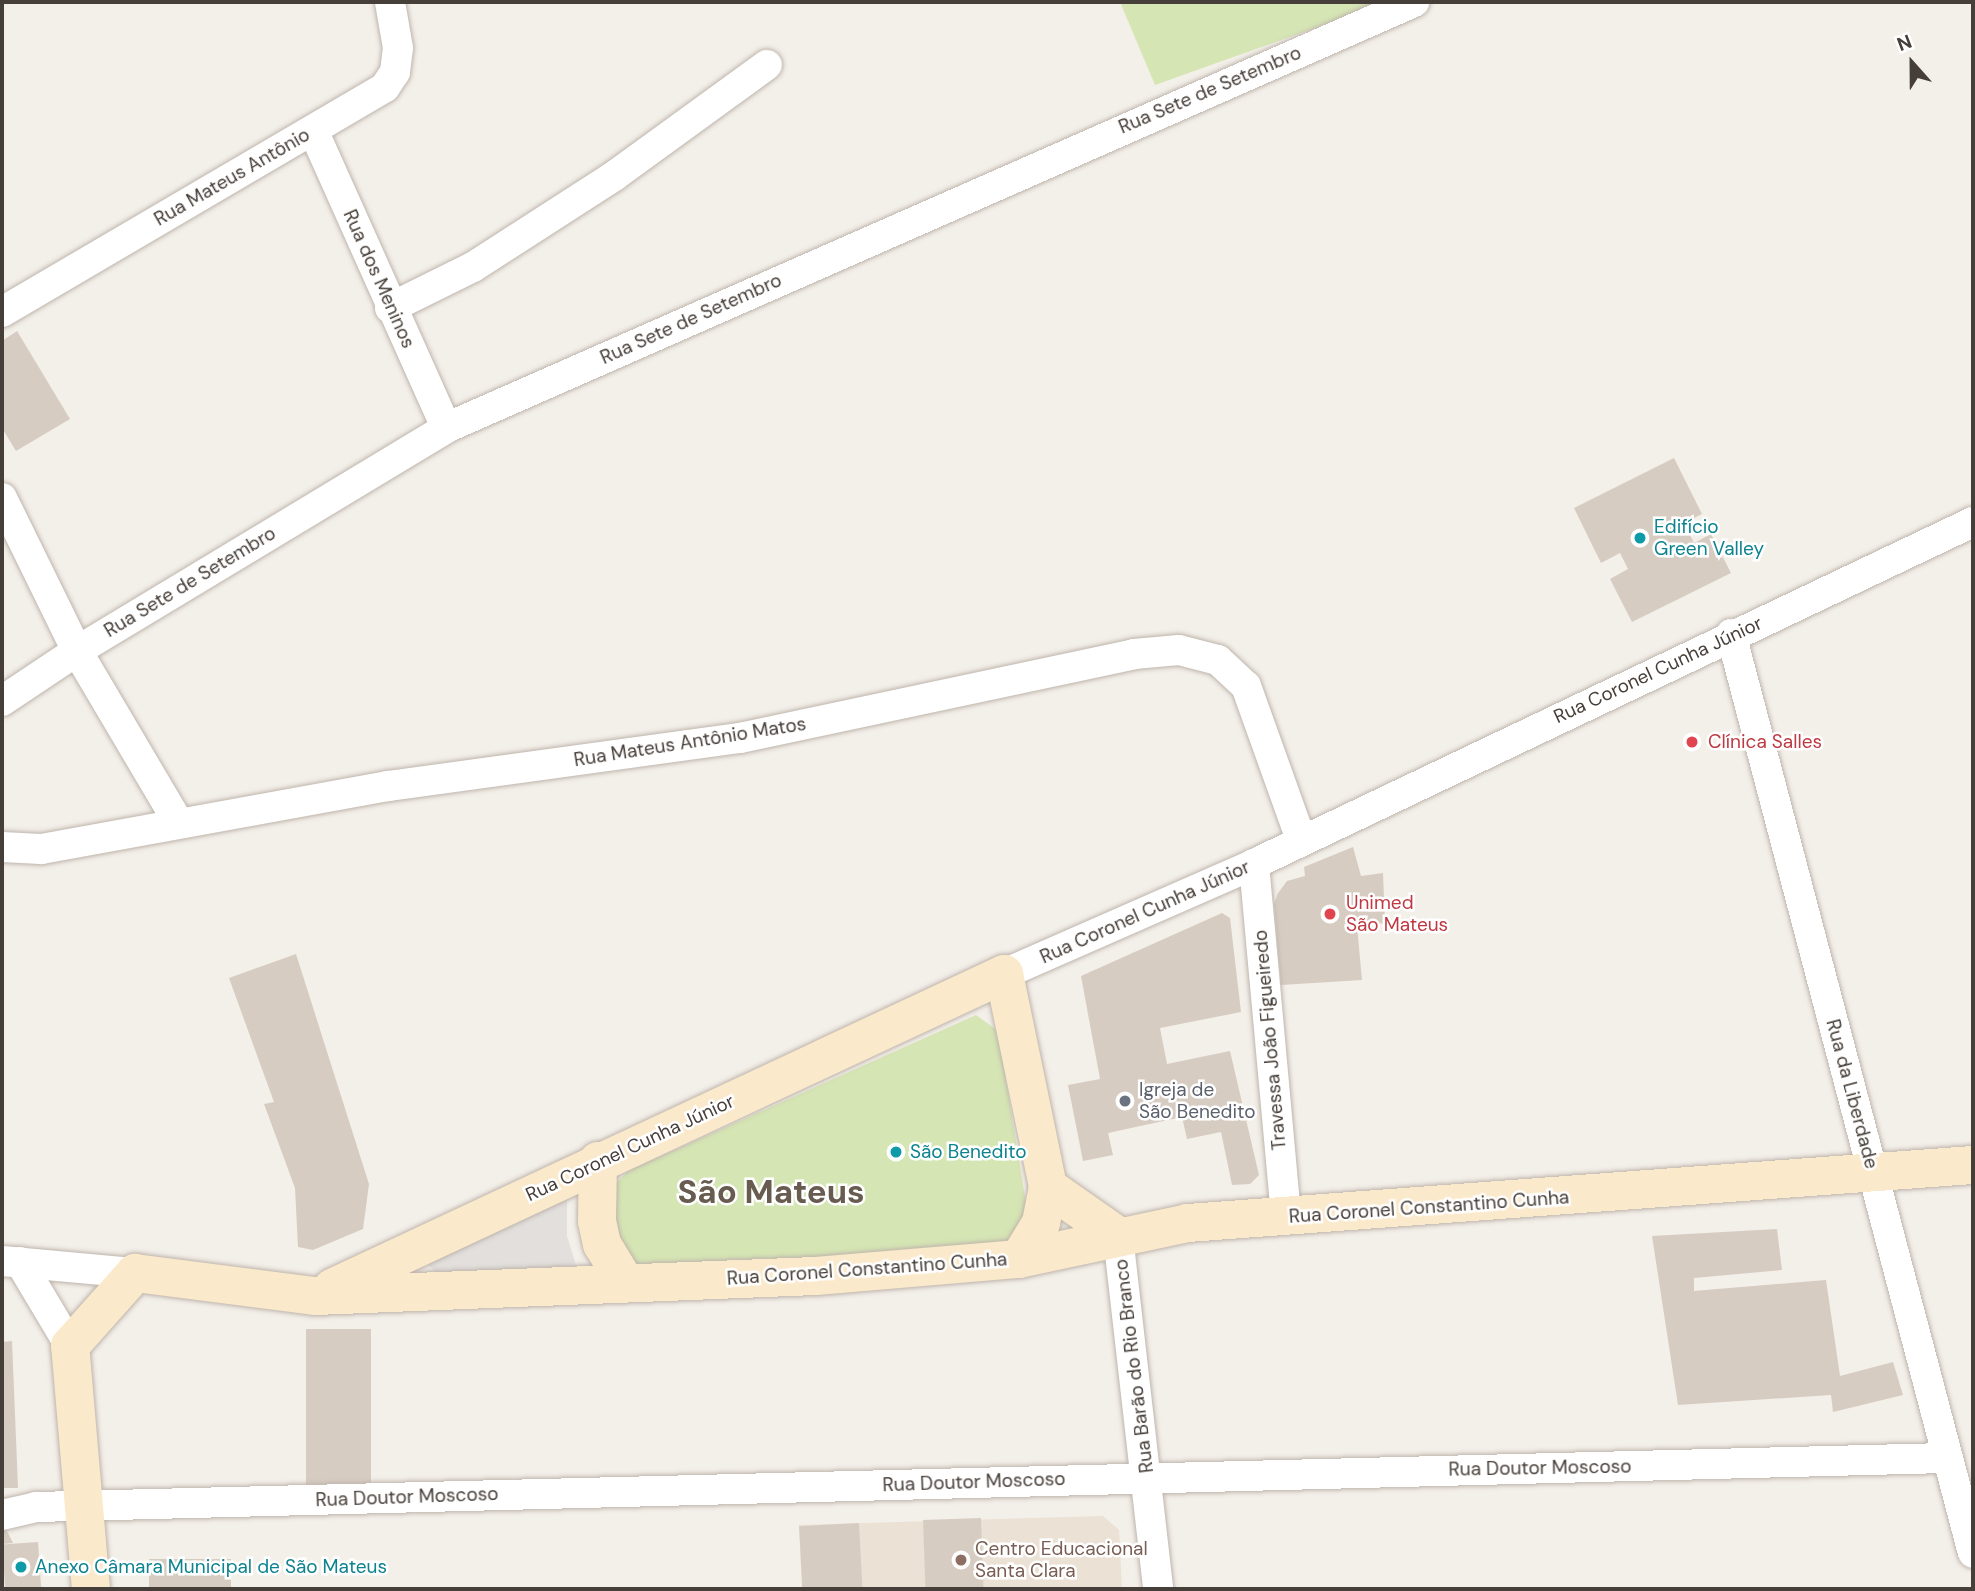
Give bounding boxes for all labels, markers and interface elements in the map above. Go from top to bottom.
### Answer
north arrow [1877,28,1947,98]
text: N [1893,29,1915,57]
street label: Rua Sete de Setembro [1115,41,1305,139]
street label: Rua Mateus Antônio [150,123,314,231]
street label: Rua dos Meninos [338,206,420,352]
street label: Rua Sete de Setembro [597,269,785,369]
place label: Edifício Green Valley [1654,516,1764,560]
street label: Rua Sete de Setembro [100,522,280,642]
marker: Edifício Green Valley [1632,530,1648,546]
street label: Rua Coronel Cunha Júnior [1550,612,1766,728]
street label: Rua Mateus Antônio Matos [572,712,808,772]
place label: Clínica Salles [1708,731,1822,753]
marker: Clínica Salles [1682,732,1702,752]
street label: Rua Coronel Cunha Júnior [1037,855,1253,969]
place label: Unimed São Mateus [1346,892,1448,936]
marker: Unimed São Mateus [1320,904,1340,924]
street label: Travessa João Figueiredo [1249,929,1291,1151]
street label: Rua da Liberdade [1821,1017,1883,1171]
place label: Igreja de São Benedito [1139,1079,1256,1123]
street label: Rua Coronel Cunha Júnior [522,1090,738,1206]
marker: Igreja de São Benedito [1117,1093,1133,1109]
place label: São Benedito [910,1141,1027,1163]
marker: São Benedito [888,1144,904,1160]
district label: São Mateus [677,1172,865,1212]
street label: Rua Coronel Constantino Cunha [1288,1186,1570,1228]
street label: Rua Coronel Constantino Cunha [726,1248,1008,1290]
street label: Rua Barão do Rio Branco [1110,1258,1158,1474]
street label: Rua Doutor Moscoso [1448,1455,1632,1481]
street label: Rua Doutor Moscoso [882,1467,1066,1497]
street label: Rua Doutor Moscoso [315,1482,499,1512]
place label: Centro Educacional Santa Clara [975,1538,1148,1582]
marker: Centro Educacional Santa Clara [953,1552,969,1568]
place label: Anexo Câmara Municipal de São Mateus [35,1556,387,1578]
marker: Anexo Câmara Municipal de São Mateus [13,1559,29,1575]

